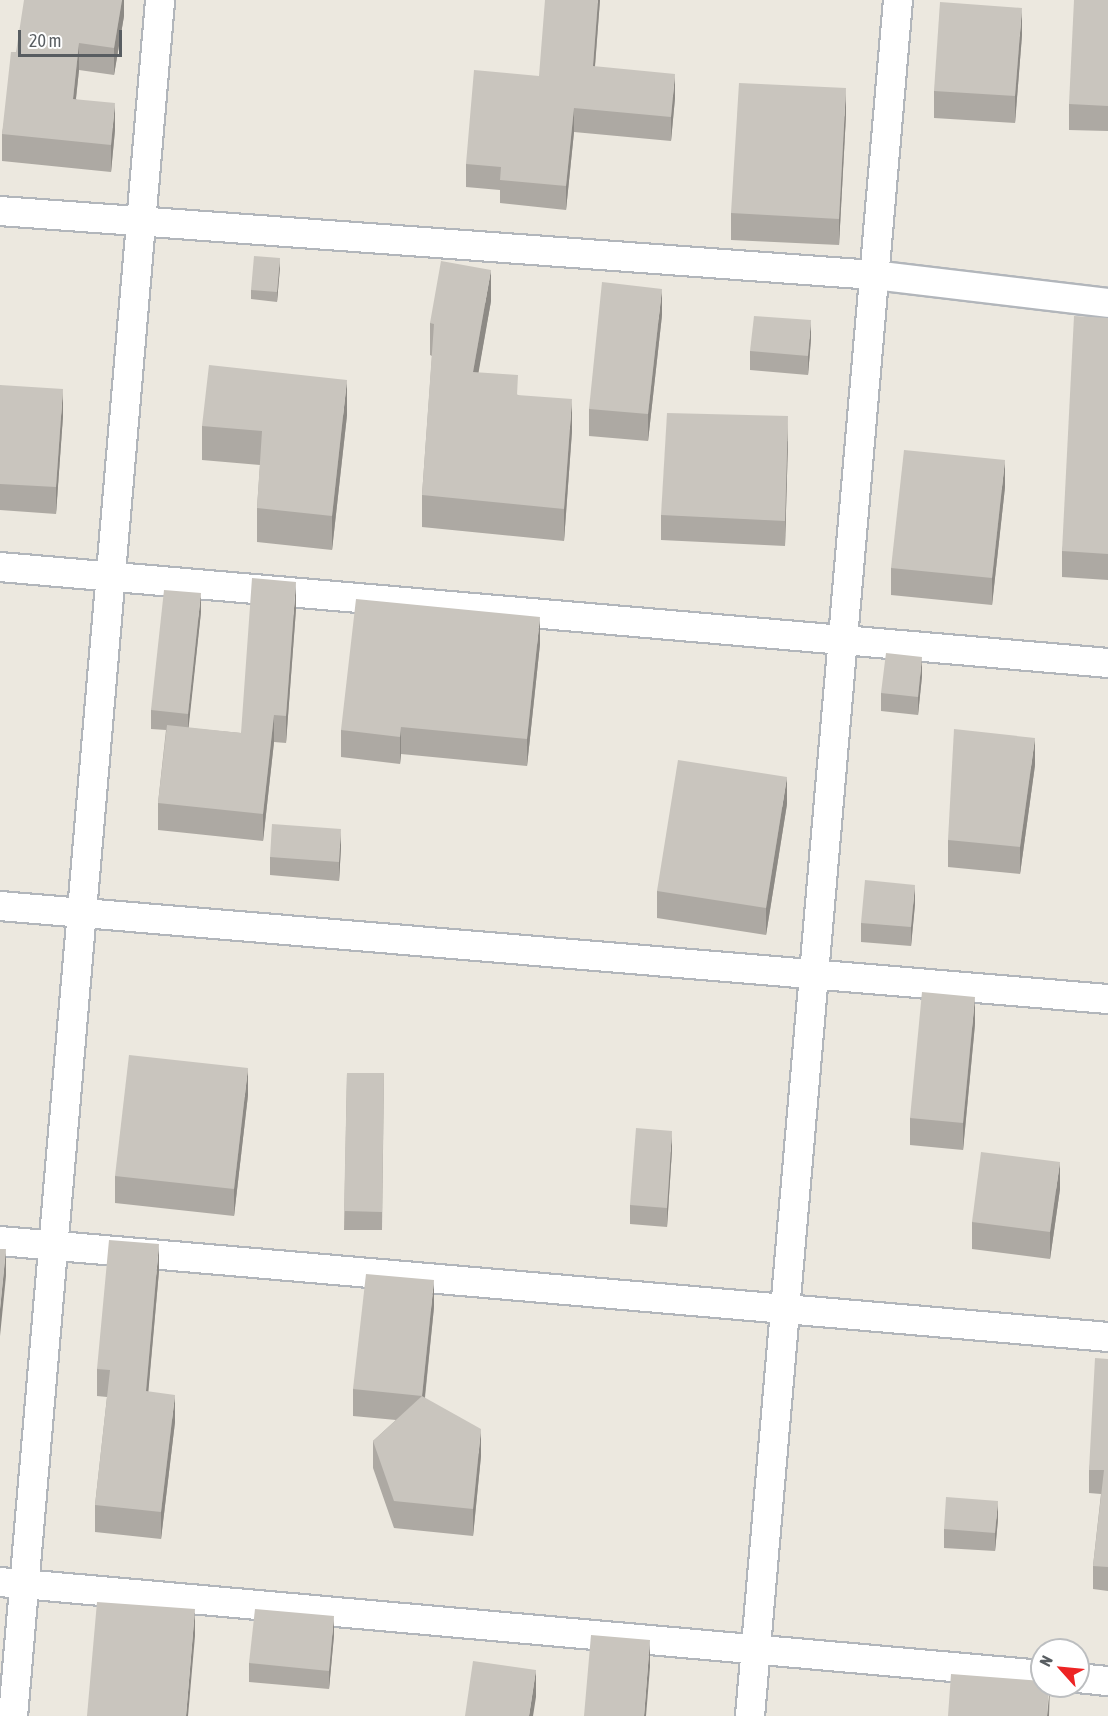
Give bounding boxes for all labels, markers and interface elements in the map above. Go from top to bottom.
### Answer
scale bar [21,18,124,56]
text: 20 m [29,30,61,51]
north arrow [1030,1638,1090,1698]
text: N [1036,1652,1056,1669]

